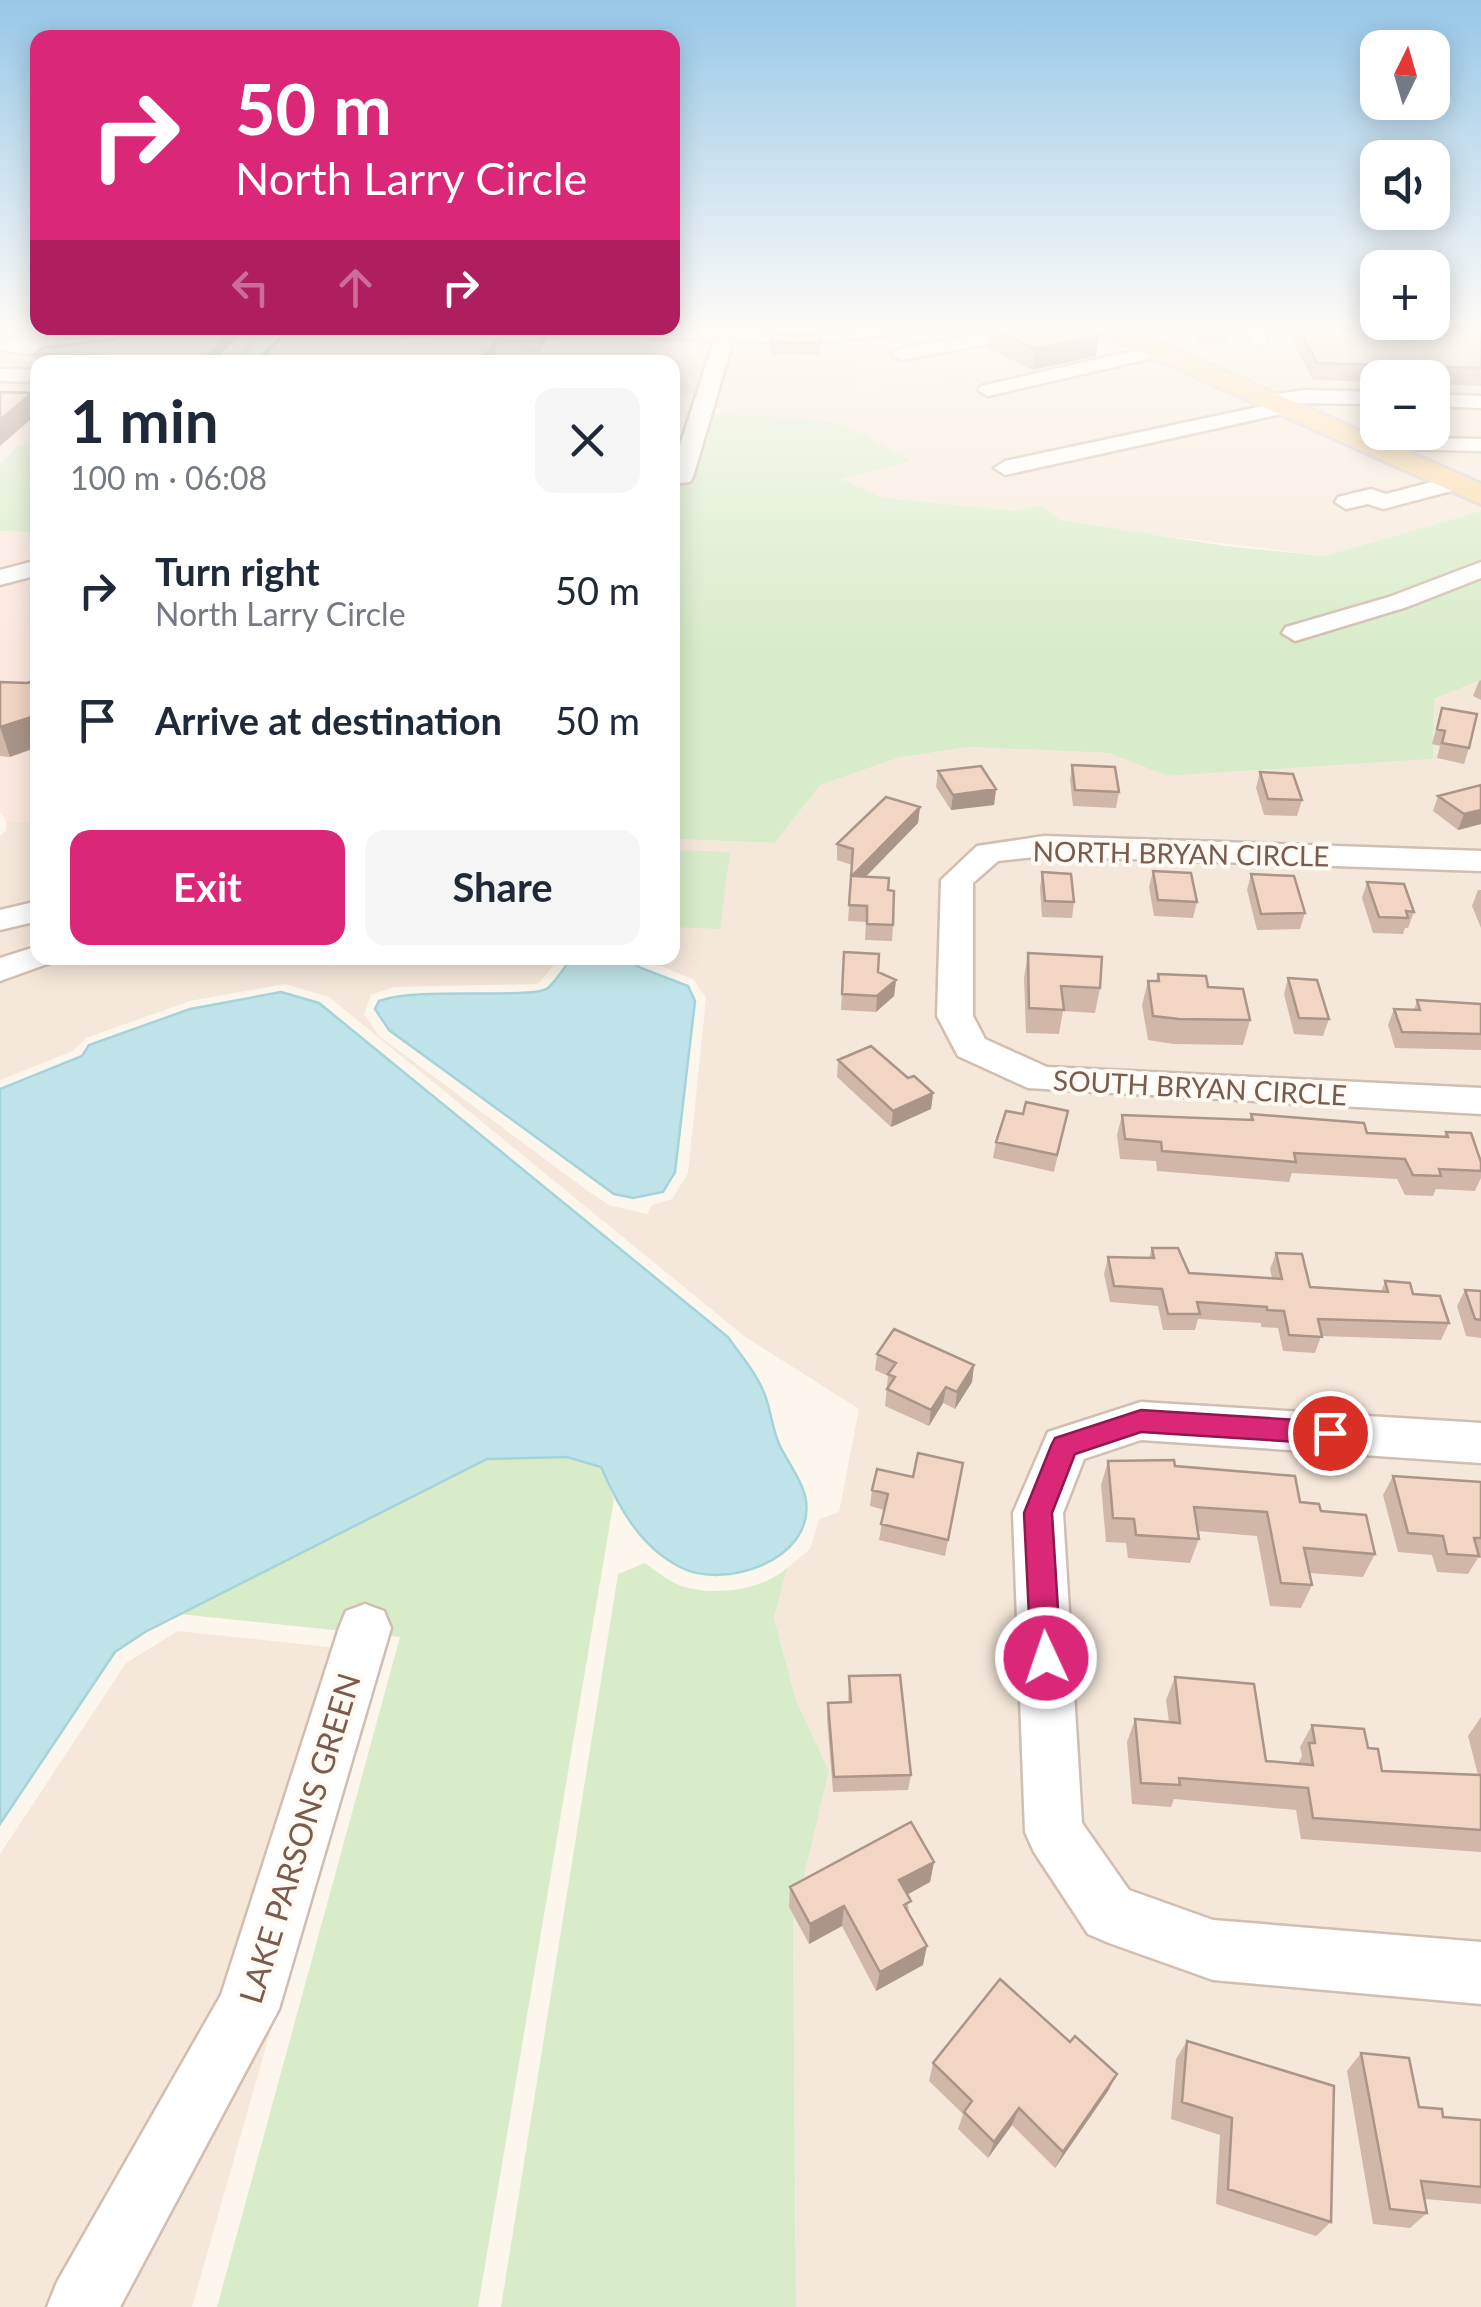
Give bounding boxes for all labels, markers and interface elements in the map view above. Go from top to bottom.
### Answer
north arrow [1360,30,1450,120]
map controls [1360,30,1450,450]
text: 50 m [235,66,392,150]
icon: right [70,70,200,200]
button: sound [1360,140,1450,230]
text: North Larry Circle [235,151,587,205]
button: + [1360,250,1450,340]
icon: left [223,260,278,315]
icon: ahead [328,260,383,315]
icon: right [433,260,488,315]
button: − [1360,360,1450,450]
text: 1 min [70,384,219,456]
button: close [535,388,640,493]
text: 100 m · 06:08 [70,458,267,497]
text: Turn right [155,548,320,594]
icon: right [70,563,125,618]
text: 50 m [555,567,640,613]
text: North Larry Circle [155,594,406,633]
icon: arrive [70,693,125,748]
text: Arrive at destination [155,697,502,743]
text: 50 m [555,697,640,743]
button: Exit [70,830,345,945]
button: Share [365,830,640,945]
street label: NORTH BRYAN CIRCLE [1032,833,1330,873]
street label: SOUTH BRYAN CIRCLE [1052,1062,1348,1112]
pin [1288,1391,1373,1476]
icon: arrive [1303,1406,1358,1461]
position arrow [994,1606,1098,1710]
street label: LAKE PARSONS GREEN [230,1668,368,2008]

